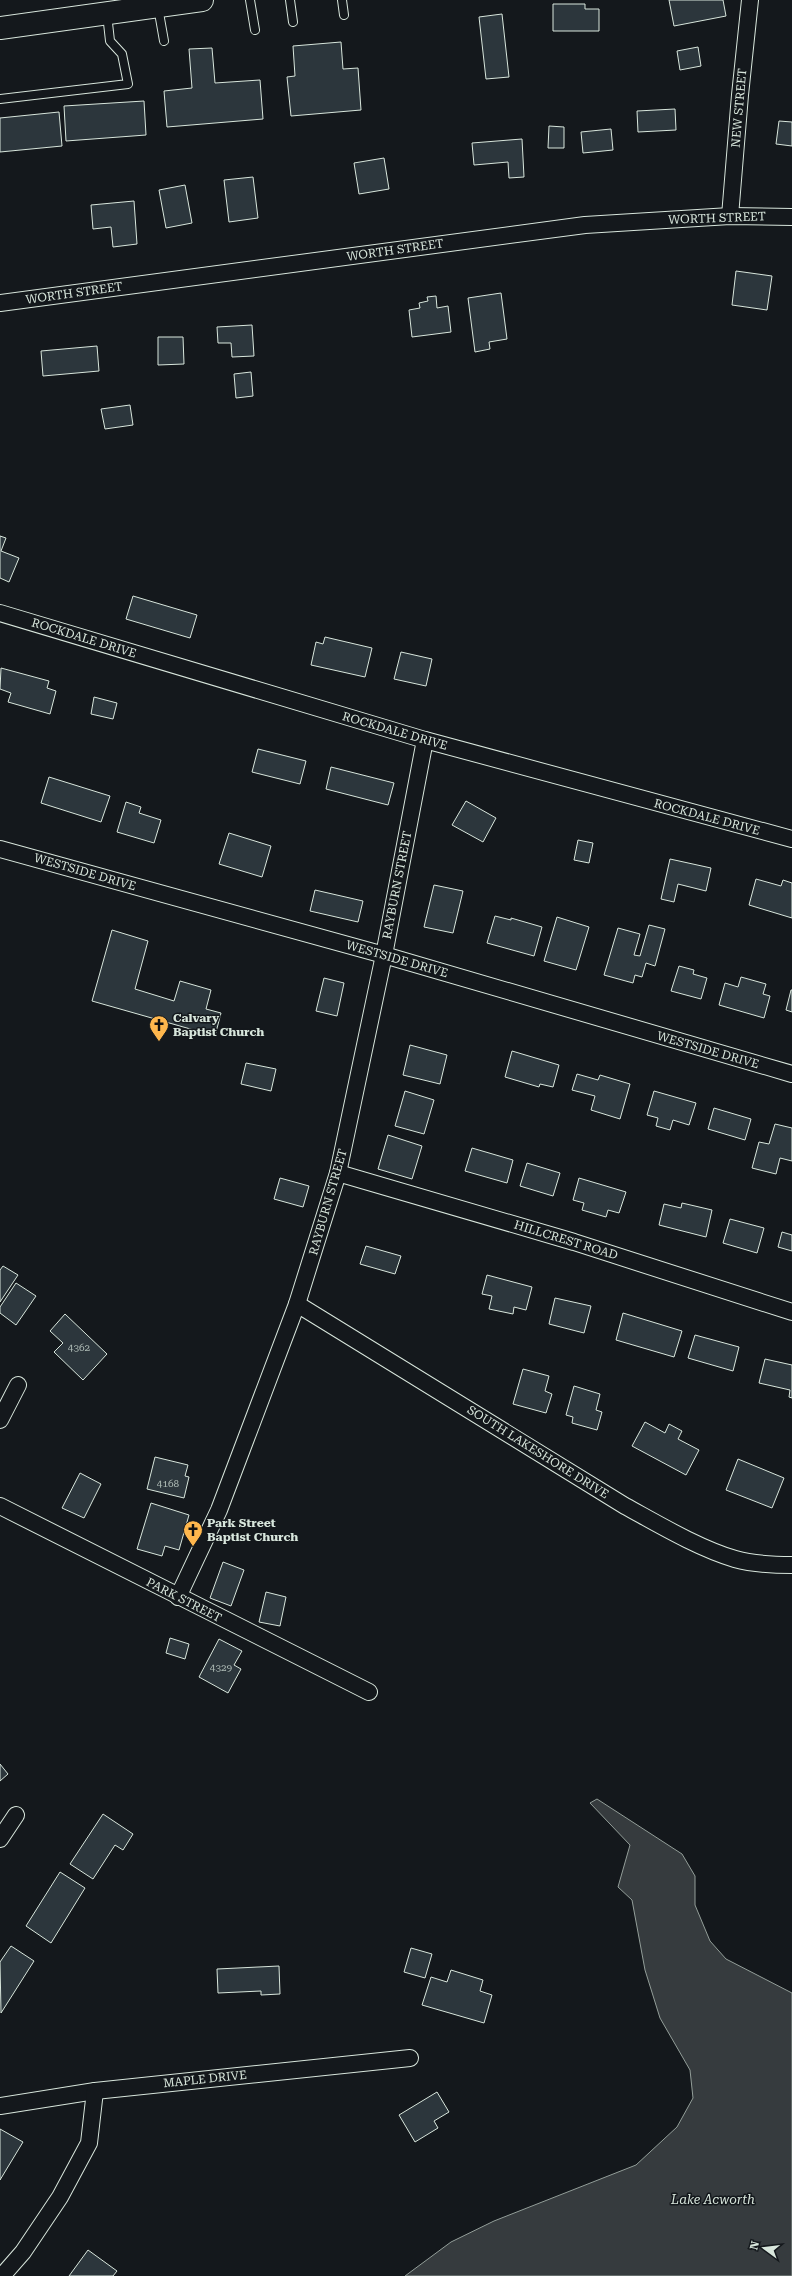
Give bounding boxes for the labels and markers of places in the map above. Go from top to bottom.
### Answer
place label: Calvary Baptist Church [173,1011,264,1039]
church icon: Calvary Baptist Church [148,1014,170,1042]
place label: Park Street Baptist Church [207,1516,298,1544]
church icon: Park Street Baptist Church [182,1519,204,1547]

